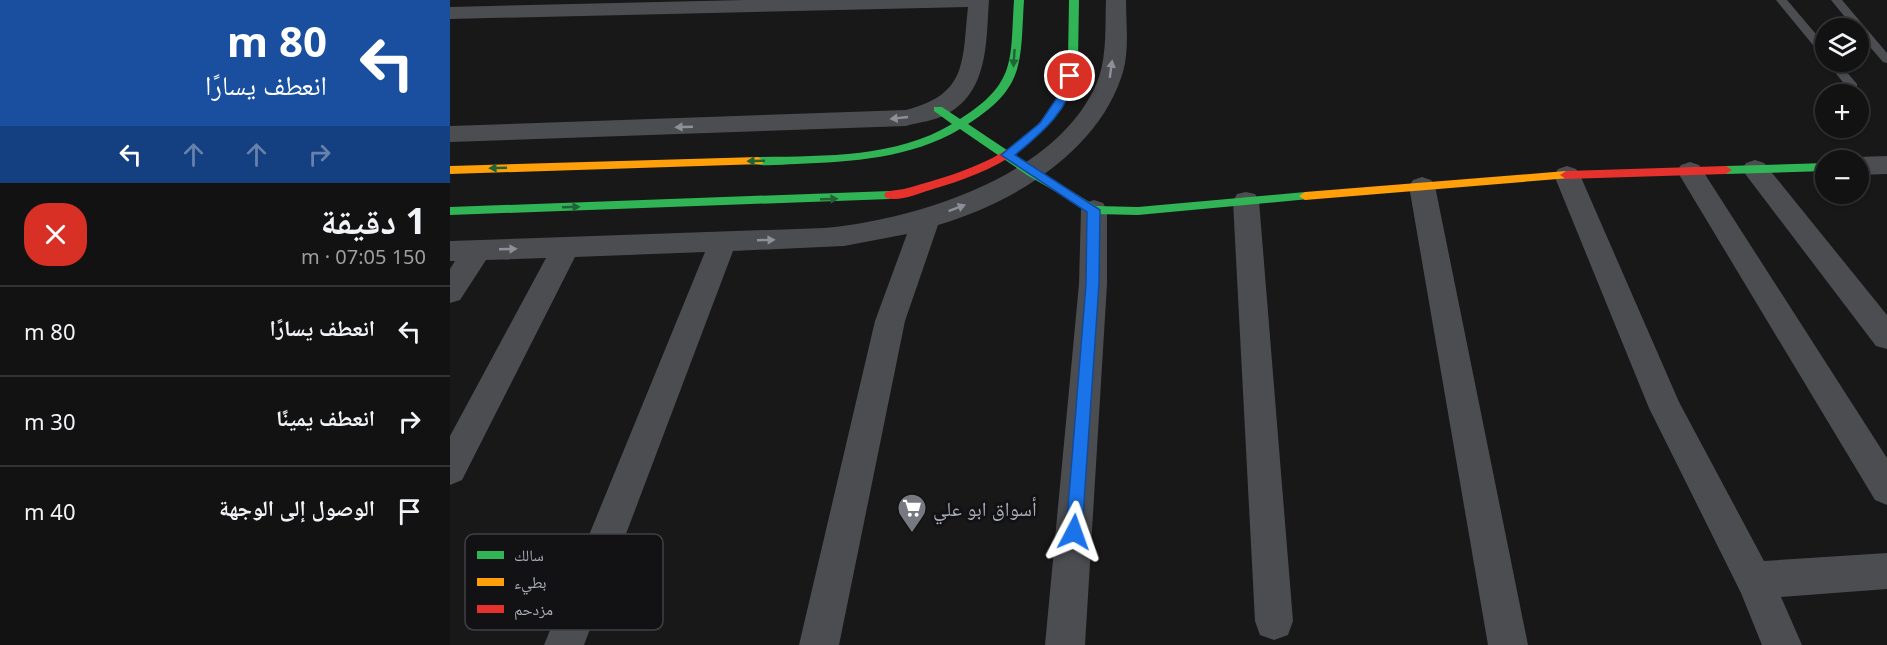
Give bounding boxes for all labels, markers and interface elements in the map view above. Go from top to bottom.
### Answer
text: 80 m [227,12,327,69]
map controls [1815,18,1869,204]
button: layers [1815,18,1869,72]
icon: left [348,24,426,102]
one-way arrow [1009,49,1019,68]
pin [1044,50,1095,101]
icon: arrive [1053,59,1086,92]
one-way arrow [1106,59,1115,78]
text: انعطف يسارًا [205,66,327,103]
button: + [1815,84,1869,138]
one-way arrow [890,114,909,123]
one-way arrow [674,122,693,131]
icon: left [114,138,147,171]
icon: ahead [177,138,210,171]
icon: ahead [240,138,273,171]
icon: right [303,138,336,171]
button: − [1815,150,1869,204]
one-way arrow [747,156,766,166]
one-way arrow [489,163,508,173]
one-way arrow [820,194,839,204]
text: 1 دقيقة [320,196,426,245]
one-way arrow [562,202,581,212]
one-way arrow [949,202,967,212]
button: close [24,203,87,266]
one-way arrow [757,235,776,244]
text: 150 m · 07:05 [301,243,426,270]
one-way arrow [499,244,518,253]
text: انعطف يسارًا [270,312,375,342]
icon: left [393,315,426,348]
text: 80 m [24,316,75,346]
text: انعطف يمينًا [276,402,375,432]
icon: right [393,405,426,438]
text: 30 m [24,406,75,436]
text: الوصول إلى الوجهة [219,492,375,522]
supermarket icon: أسواق ابو علي [896,492,928,534]
icon: arrive [393,495,426,528]
place label: أسواق ابو علي [933,495,1037,525]
text: 40 m [24,496,75,526]
position arrow [1042,500,1106,564]
legend [465,534,663,630]
text: سالك [514,544,544,566]
text: بطيء [514,571,546,595]
text: مزدحم [514,598,553,620]

